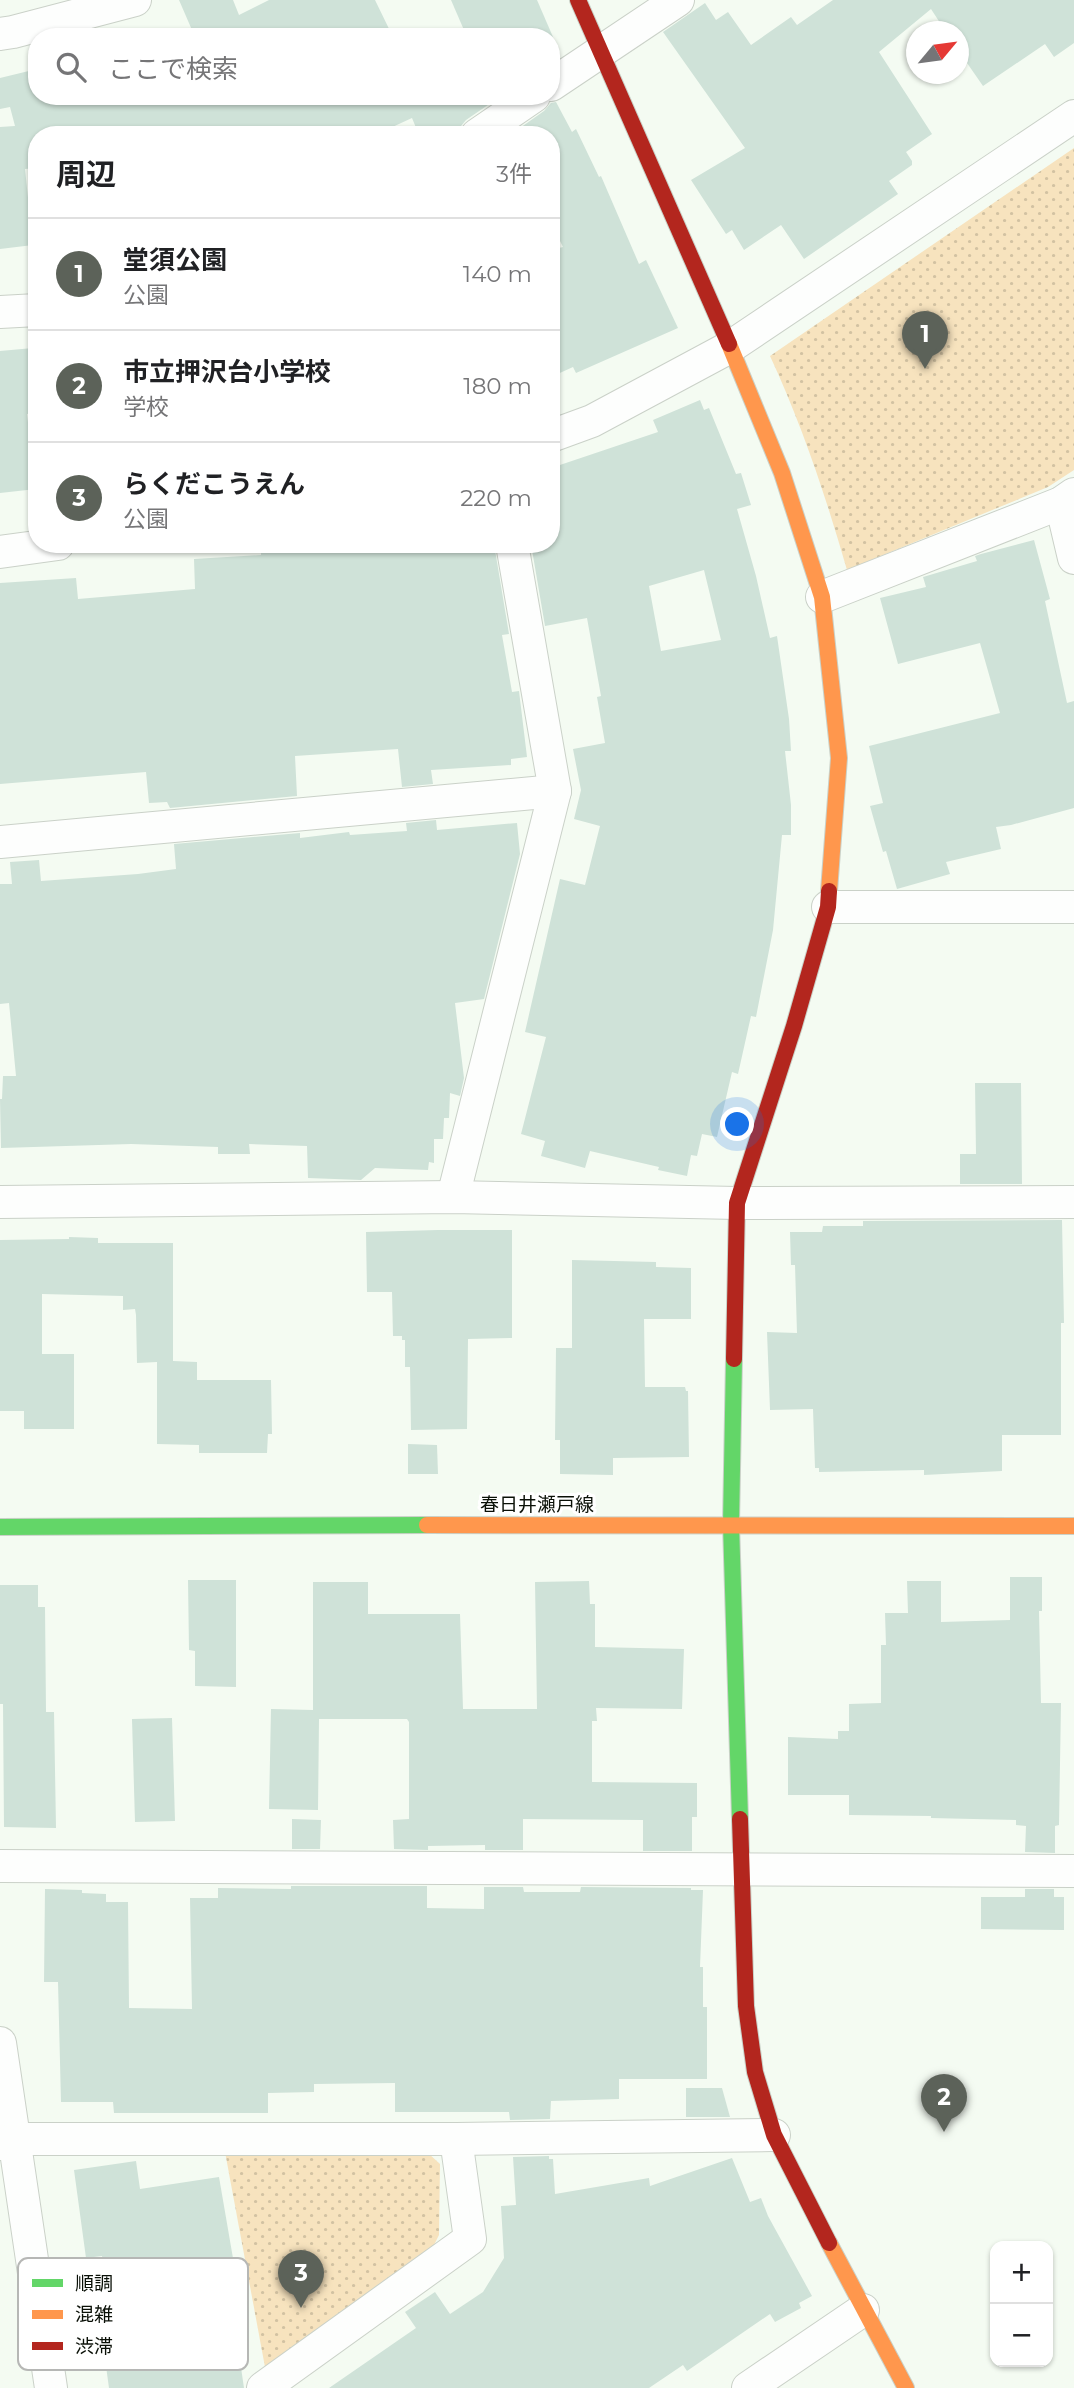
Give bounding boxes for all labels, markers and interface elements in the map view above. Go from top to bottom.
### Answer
north arrow [906,21,969,84]
search box [28,28,560,105]
icon: search [52,48,90,86]
text: ここで検索 [108,53,238,85]
text: 周辺 [56,156,116,193]
text: 3件 [496,160,532,188]
text: 堂須公園 [123,244,227,276]
text: 1 [74,260,84,288]
text: 140 m [463,260,532,288]
text: 公園 [123,281,169,309]
pin: 1 [902,311,948,369]
text: 市立押沢台小学校 [123,356,331,388]
text: 2 [72,372,86,400]
text: 180 m [463,372,532,400]
text: 学校 [123,393,169,421]
text: らくだこうえん [123,468,305,500]
text: 3 [72,484,86,512]
text: 220 m [460,484,532,512]
text: 公園 [123,505,169,533]
your location [720,1107,754,1141]
street label: 春日井瀬戸線 [480,1493,594,1516]
pin: 2 [921,2074,967,2132]
map controls [990,2241,1053,2367]
button: + [990,2241,1053,2304]
pin: 3 [278,2250,324,2308]
legend [18,2258,248,2370]
text: 順調 [75,2272,113,2295]
text: 混雑 [75,2303,113,2326]
button: − [990,2304,1053,2367]
text: 渋滞 [75,2335,113,2358]

